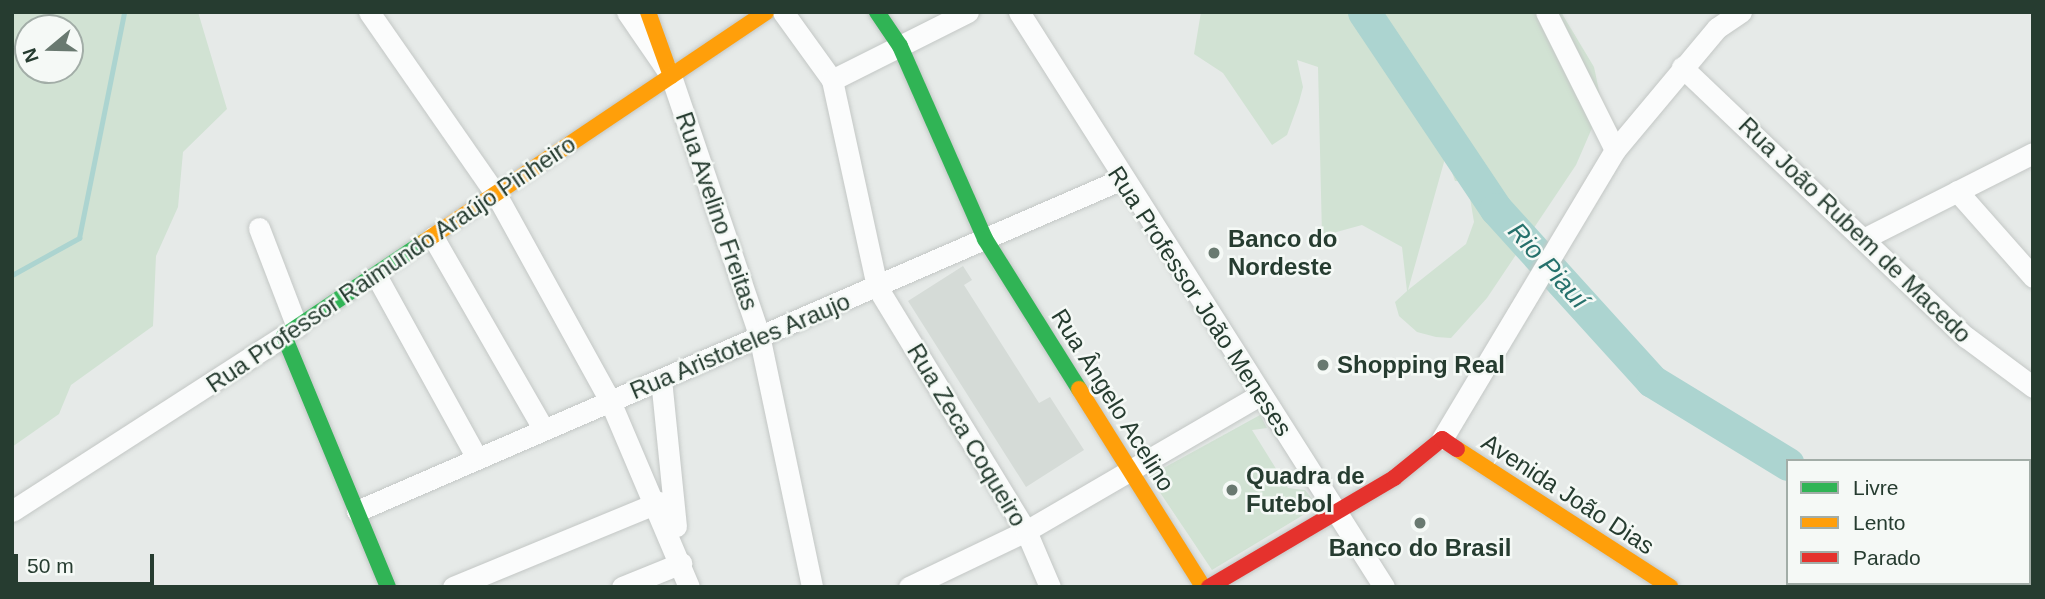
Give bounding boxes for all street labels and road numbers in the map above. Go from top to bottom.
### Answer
street label: Rua Avelino Freitas [669,108,765,314]
street label: Rua João Rubem de Macedo [1733,111,1977,349]
street label: Rua Professor Raimundo Araújo Pinheiro [200,129,582,399]
street label: Rua Professor João Meneses [1102,161,1298,441]
street label: Rua Aristoteles Araujo [624,286,856,406]
street label: Rua Ângelo Acelino [1045,303,1181,497]
street label: Rua Zeca Coqueiro [901,338,1033,532]
street label: Avenida João Dias [1476,428,1660,560]

